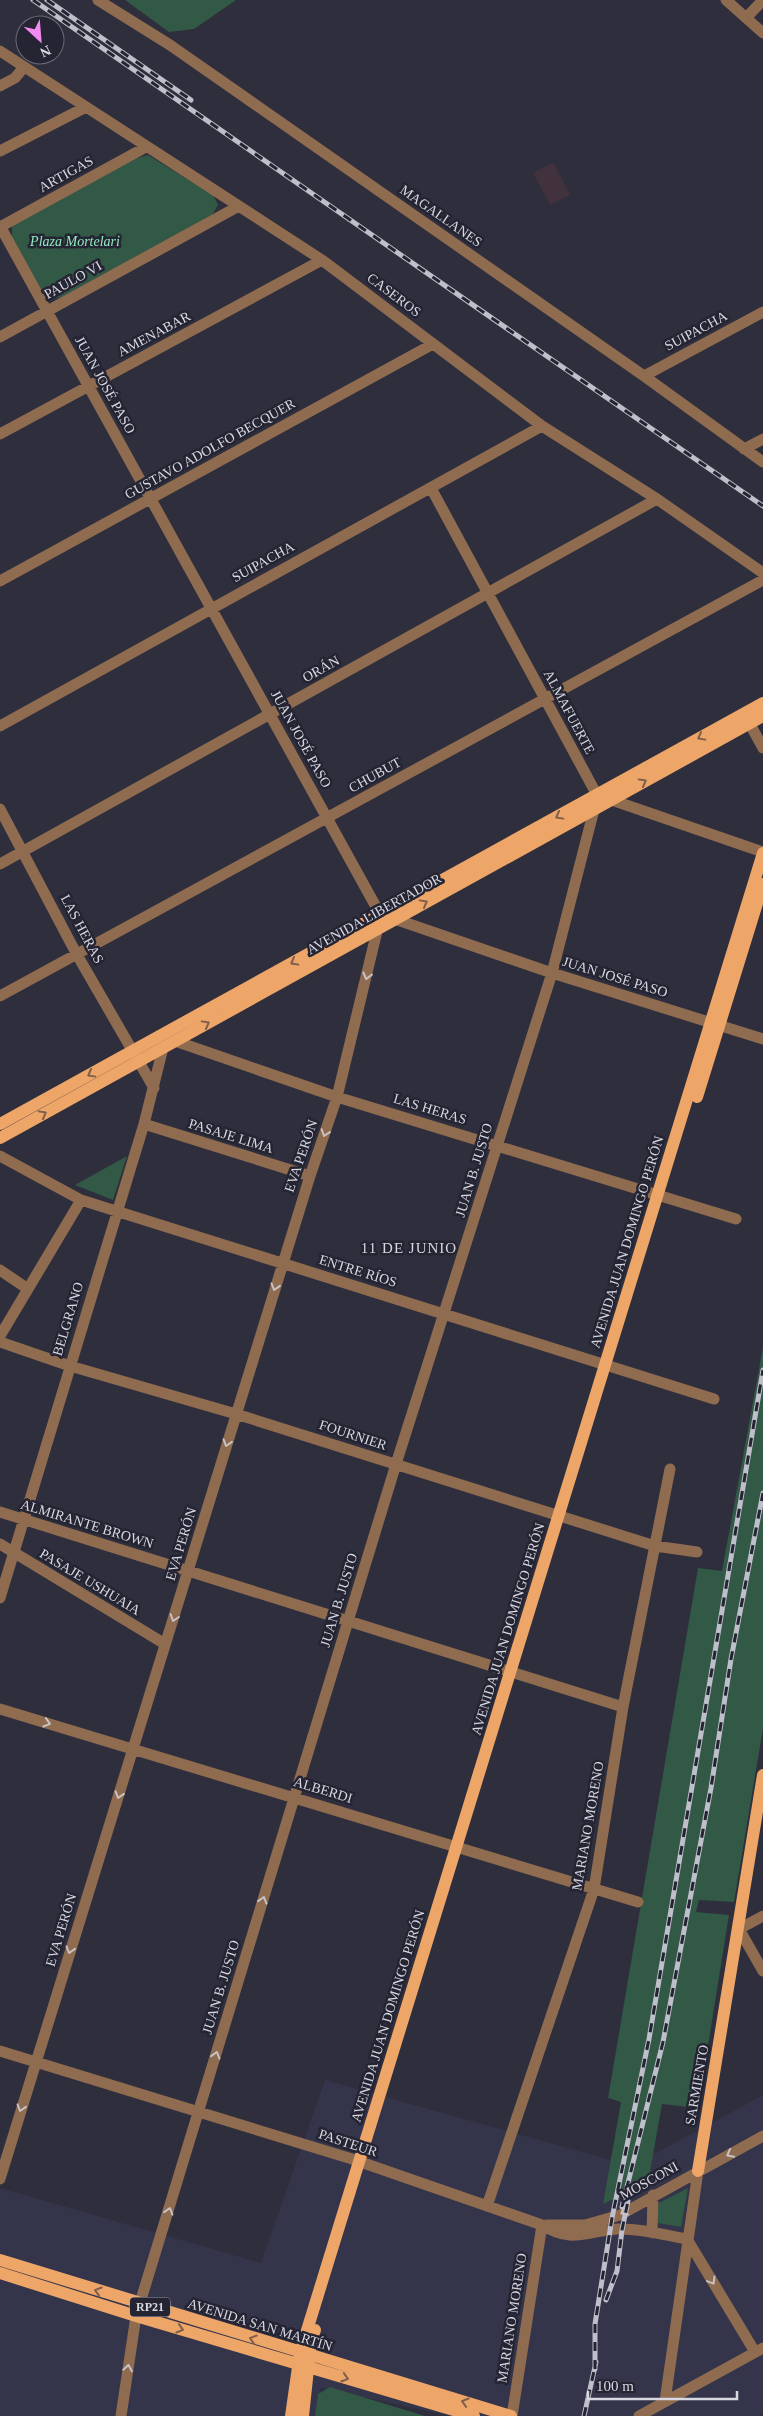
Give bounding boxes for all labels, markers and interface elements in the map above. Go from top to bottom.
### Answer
north arrow [15,15,65,65]
text: N [38,42,53,60]
street label: ARTIGAS [36,153,96,195]
street label: MAGALLANES [397,182,485,250]
park label: Plaza Mortelari [29,234,120,249]
street label: PAULO VI [42,258,105,302]
street label: CASEROS [364,270,424,320]
street label: AMENABAR [115,308,193,359]
street label: SUIPACHA [662,308,731,354]
street label: JUAN JOSÉ PASO [72,333,139,436]
street label: GUSTAVO ADOLFO BECQUER [122,396,298,502]
street label: SUIPACHA [229,538,297,585]
street label: ORÁN [300,652,342,685]
street label: ALMAFUERTE [540,667,598,757]
street label: JUAN JOSÉ PASO [268,687,335,790]
one-way arrow [698,731,707,741]
street label: CHUBUT [346,754,404,796]
one-way arrow [638,779,647,789]
one-way arrow [556,809,565,819]
street label: AVENIDA LIBERTADOR [304,870,444,957]
street label: LAS HERAS [58,892,106,966]
one-way arrow [419,900,428,910]
street label: JUAN JOSÉ PASO [561,953,670,1000]
one-way arrow [291,955,300,965]
one-way arrow [362,971,373,980]
one-way arrow [200,1020,209,1030]
one-way arrow [87,1068,96,1078]
street label: LAS HERAS [392,1091,468,1127]
one-way arrow [37,1110,46,1120]
street label: PASAJE LIMA [187,1116,276,1156]
street label: EVA PERÓN [281,1117,320,1194]
street label: JUAN B. JUSTO [453,1121,495,1219]
one-way arrow [321,1128,331,1136]
street label: AVENIDA JUAN DOMINGO PERÓN [587,1134,666,1350]
district label: 11 DE JUNIO [361,1240,457,1256]
street label: ENTRE RÍOS [317,1251,399,1290]
street label: BELGRANO [50,1280,86,1358]
one-way arrow [271,1283,281,1291]
street label: FOURNIER [317,1417,389,1453]
one-way arrow [223,1438,233,1446]
street label: ALMIRANTE BROWN [19,1497,155,1551]
street label: EVA PERÓN [162,1505,199,1582]
street label: AVENIDA JUAN DOMINGO PERÓN [468,1521,547,1737]
street label: PASAJE USHUAIA [37,1546,144,1619]
street label: JUAN B. JUSTO [318,1551,360,1649]
one-way arrow [169,1613,179,1622]
one-way arrow [42,1717,50,1727]
street label: MARIANO MORENO [569,1760,607,1892]
street label: ALBERDI [292,1774,355,1806]
one-way arrow [114,1790,124,1798]
street label: EVA PERÓN [42,1891,79,1968]
one-way arrow [258,1896,268,1905]
street label: AVENIDA JUAN DOMINGO PERÓN [348,1908,427,2124]
street label: JUAN B. JUSTO [200,1938,242,2036]
one-way arrow [66,1945,76,1954]
street label: SARMIENTO [683,2044,711,2126]
one-way arrow [211,2052,221,2060]
one-way arrow [17,2103,27,2112]
street label: PASTEUR [317,2126,380,2160]
one-way arrow [727,2148,736,2158]
street label: MOSCONI [617,2159,681,2203]
one-way arrow [621,2206,630,2216]
one-way arrow [163,2207,173,2215]
street label: MARIANO MORENO [494,2252,530,2384]
one-way arrow [706,2275,716,2284]
one-way arrow [94,2287,102,2297]
street label: AVENIDA SAN MARTÍN [186,2295,334,2354]
road number: RP21 [130,2298,170,2316]
one-way arrow [176,2323,184,2333]
one-way arrow [249,2334,258,2344]
one-way arrow [123,2363,133,2372]
scale bar [588,2368,737,2400]
one-way arrow [340,2372,349,2382]
text: 100 m [596,2378,634,2394]
one-way arrow [461,2398,469,2408]

